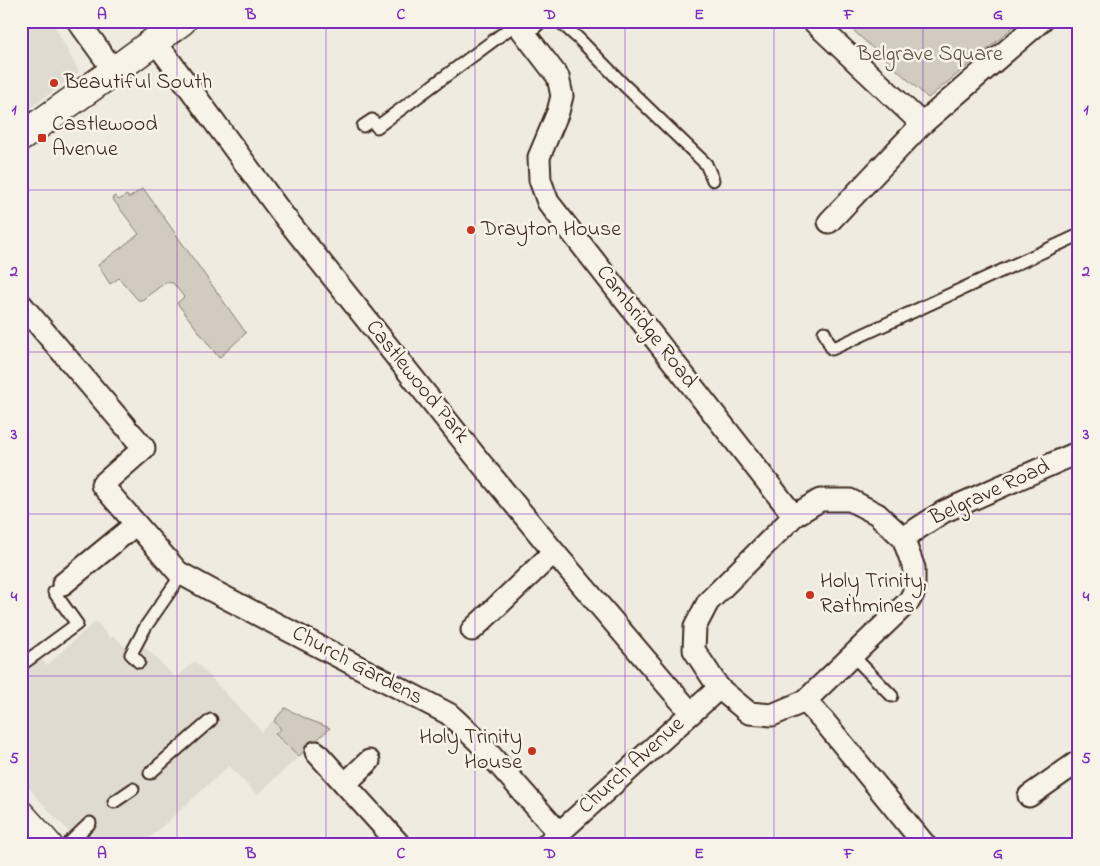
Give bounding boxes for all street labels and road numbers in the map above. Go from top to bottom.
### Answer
street label: Cambridge Road [587,258,704,396]
street label: Castlewood Park [357,313,477,451]
street label: Belgrave Road [924,451,1056,536]
street label: Church Gardens [286,618,428,714]
street label: Church Avenue [572,709,692,823]

